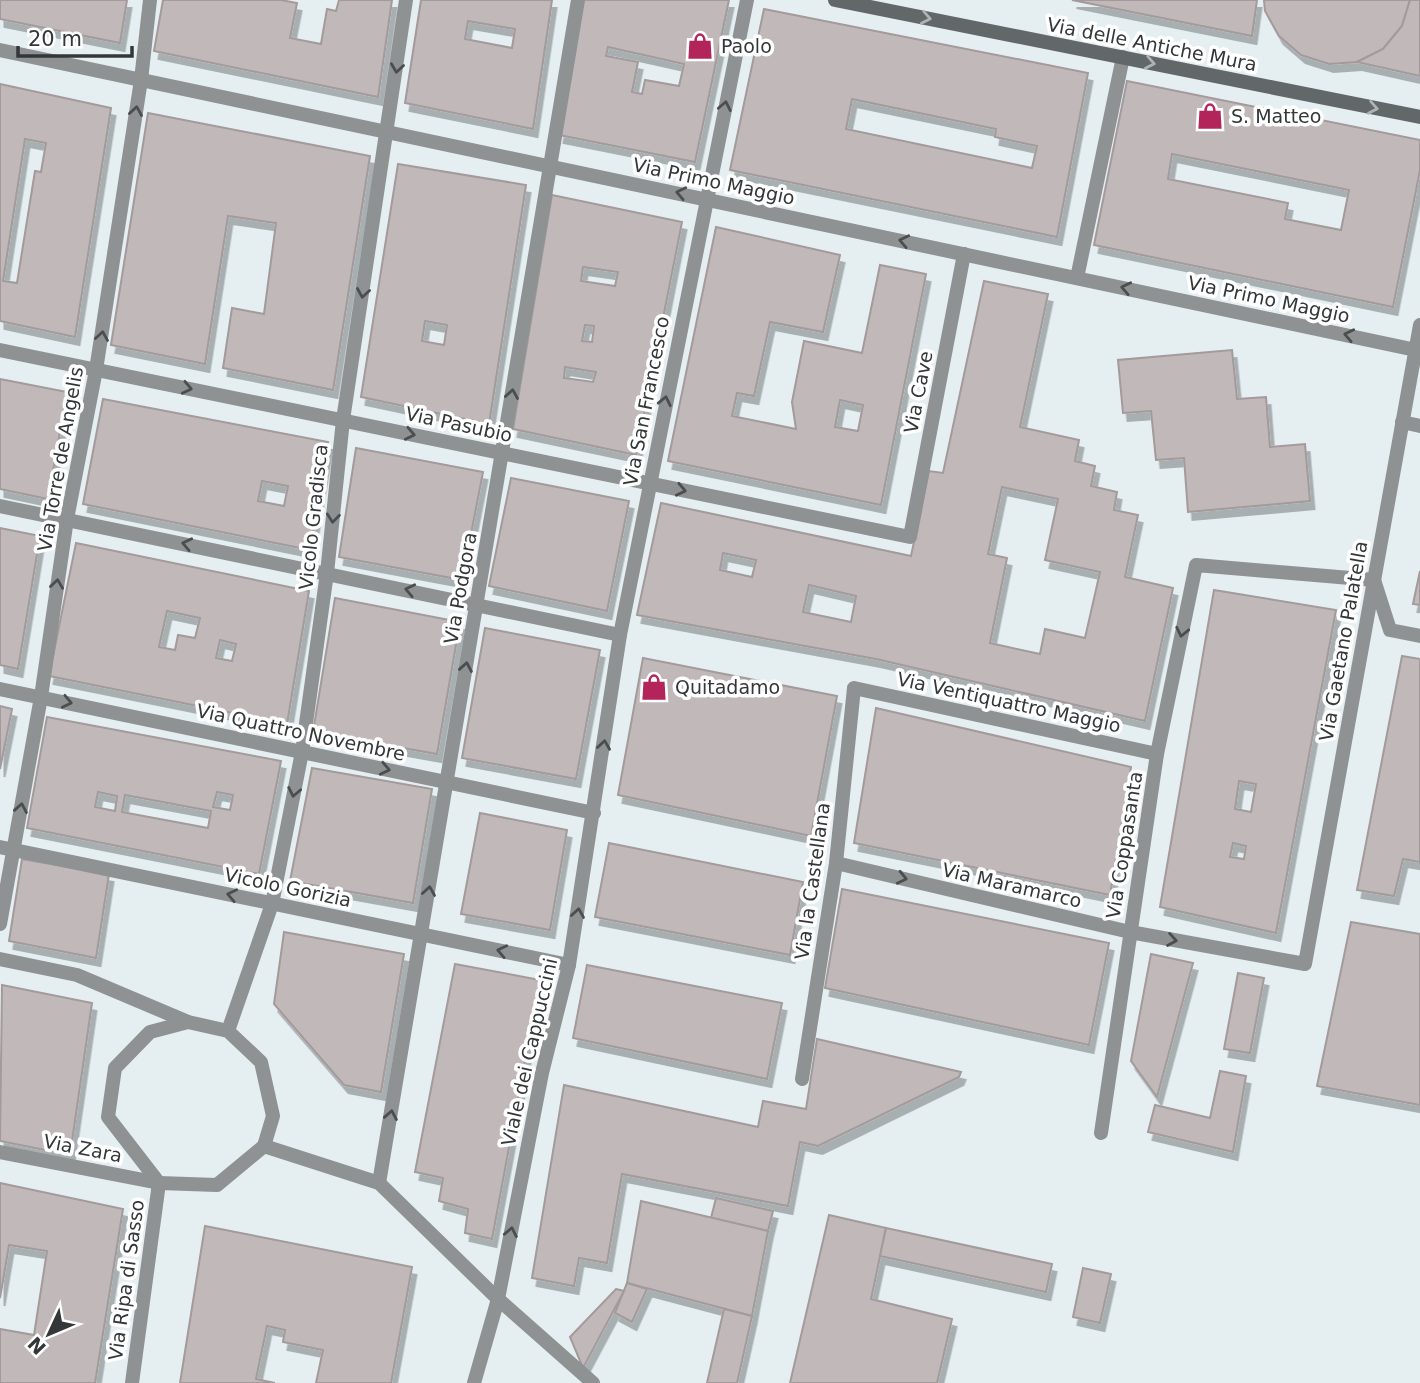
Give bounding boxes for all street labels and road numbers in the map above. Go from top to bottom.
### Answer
street label: Via delle Antiche Mura [1045,13,1259,75]
street label: Via Primo Maggio [631,153,797,209]
street label: Via Primo Maggio [1186,271,1352,327]
street label: Via San Francesco [619,314,673,488]
street label: Via Cave [899,349,937,435]
street label: Via Torre de Angelis [33,365,87,553]
street label: Via Pasubio [404,402,514,446]
street label: Vicolo Gradisca [294,443,332,591]
street label: Via Podgora [439,530,481,646]
street label: Via Gaetano Palatella [1315,539,1371,743]
street label: Via Ventiquattro Maggio [895,668,1123,736]
street label: Via Quattro Novembre [195,699,407,765]
street label: Via Coppasanta [1101,770,1147,920]
street label: Via la Castellana [790,801,834,961]
street label: Via Maramarco [940,858,1084,912]
street label: Vicolo Gorizia [223,863,353,911]
street label: Viale dei Cappuccini [497,956,561,1148]
street label: Via Zara [42,1130,124,1166]
street label: Via Ripa di Sasso [104,1198,148,1362]

